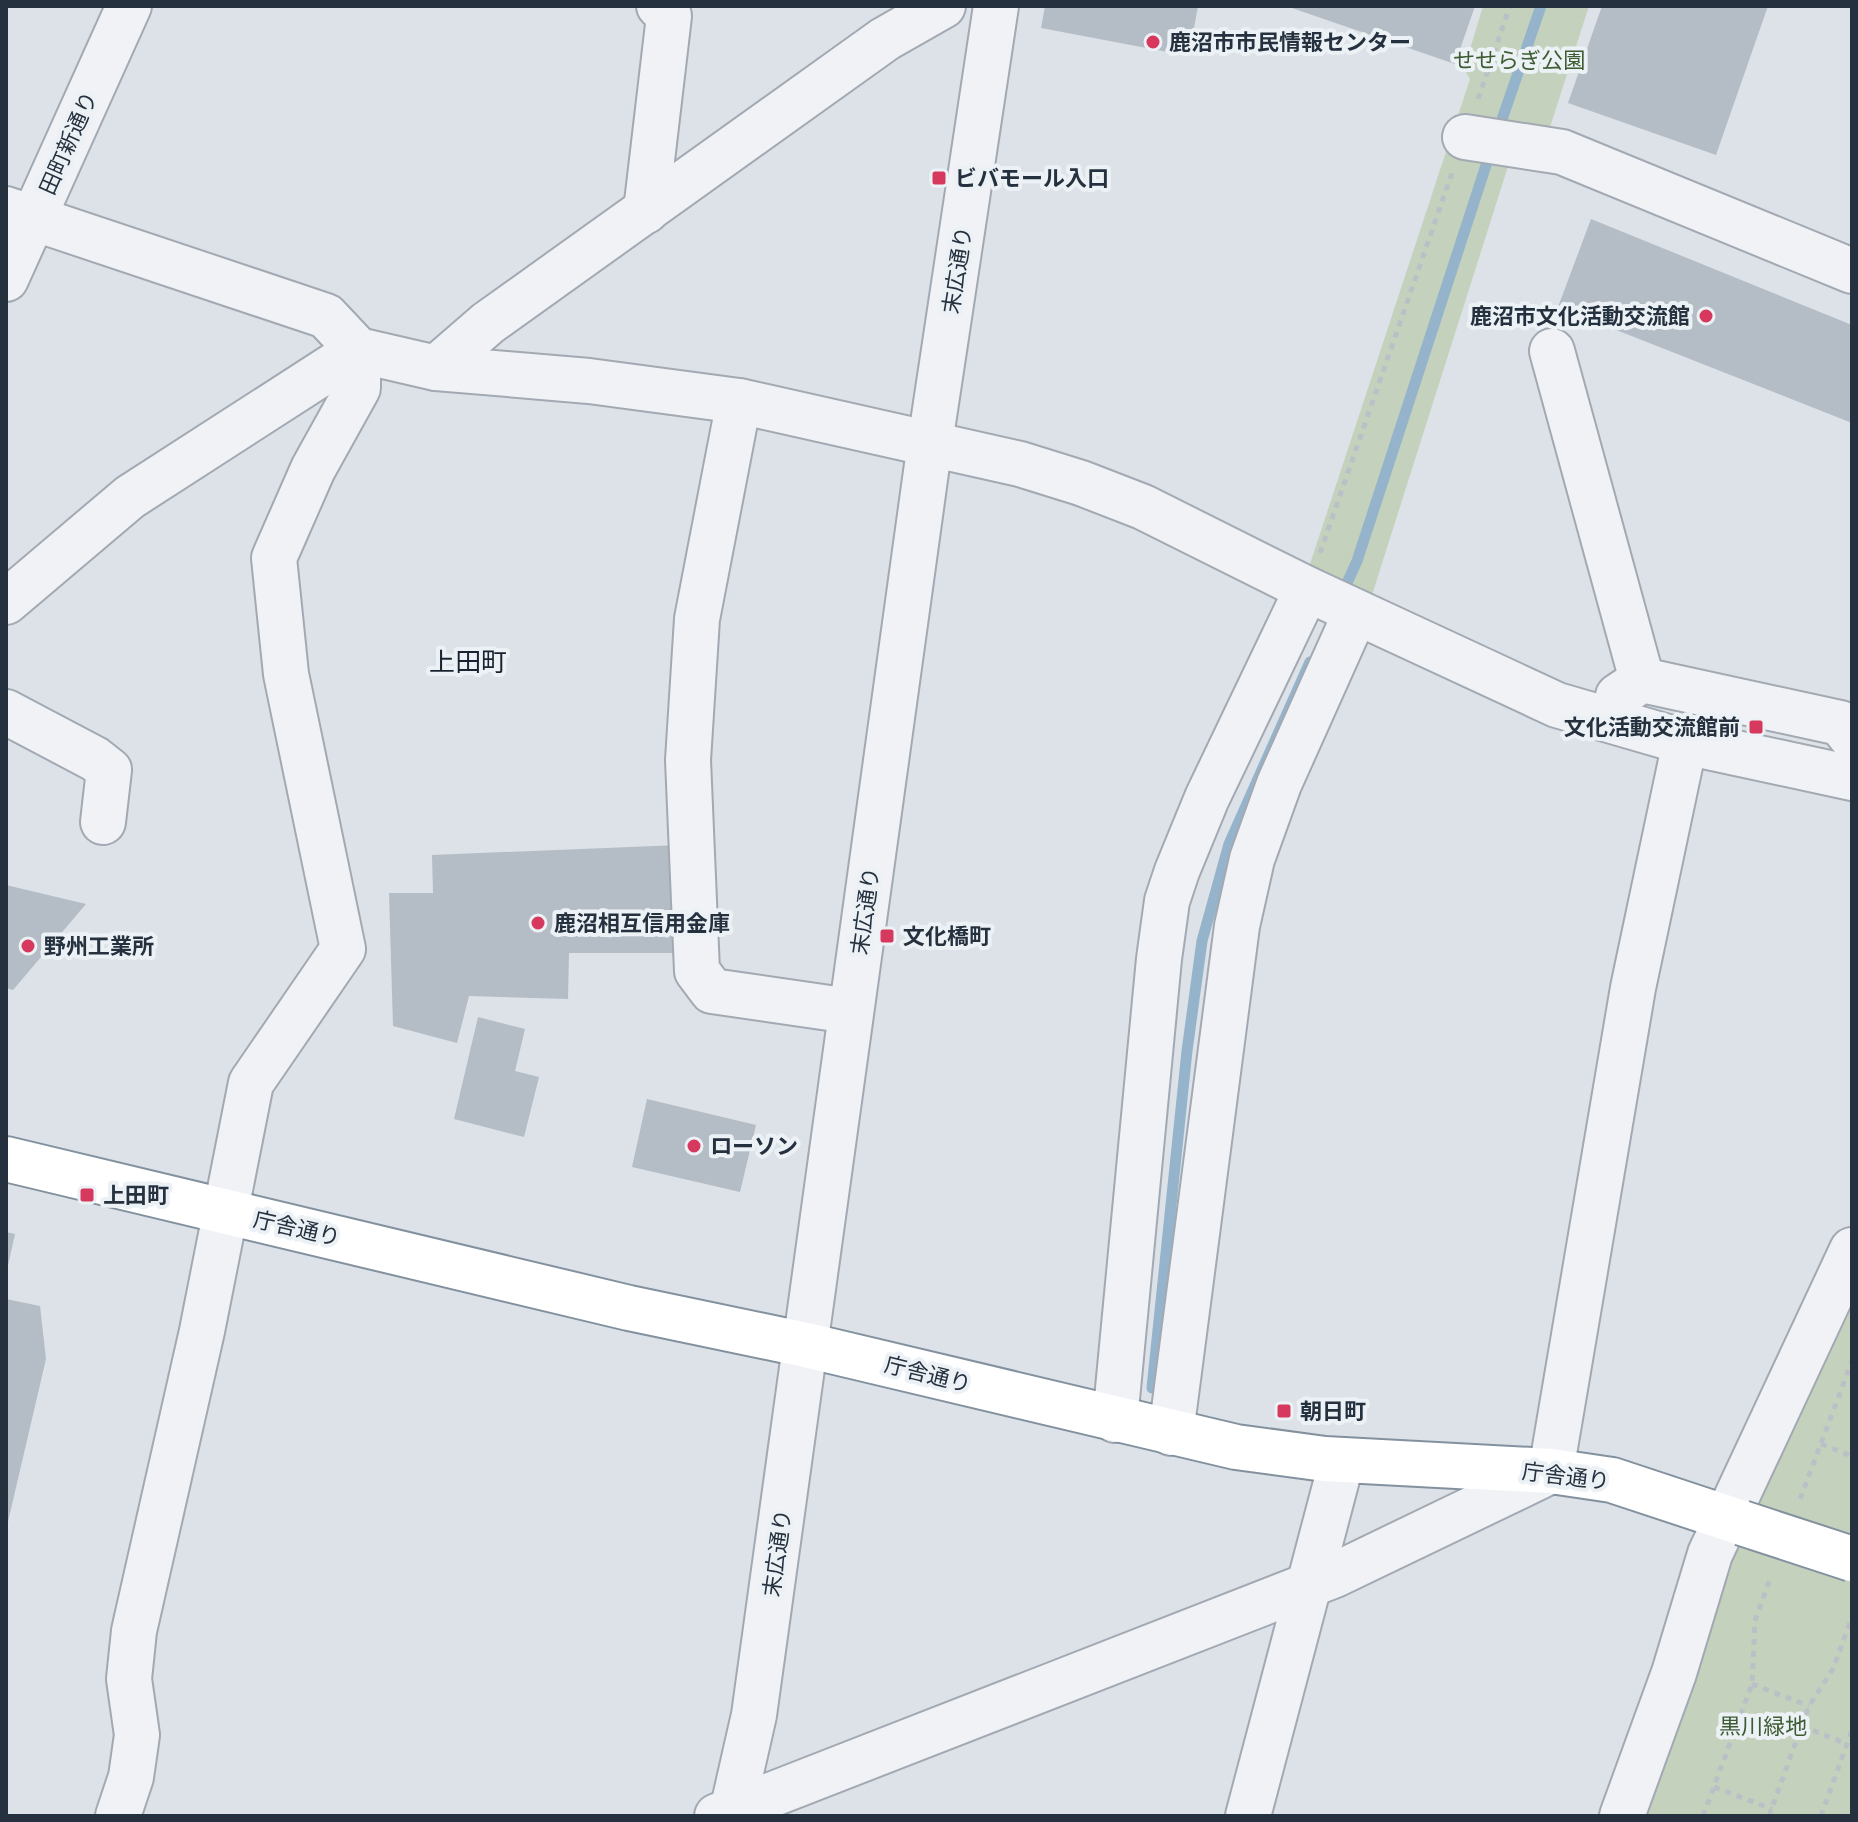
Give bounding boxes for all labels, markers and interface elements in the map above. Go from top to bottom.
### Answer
place label: 鹿沼市市民情報センター [1169,29,1411,54]
marker: 鹿沼市市民情報センター [1144,33,1162,51]
park label: せせらぎ公園 [1453,47,1585,72]
street label: 田町新通り [34,87,101,198]
place label: ビバモール入口 [955,165,1109,190]
marker: ビバモール入口 [930,169,948,187]
street label: 末広通り [937,225,976,315]
place label: 鹿沼市文化活動交流館 [1470,303,1690,328]
marker: 鹿沼市文化活動交流館 [1697,307,1715,325]
district label: 上田町 [429,647,507,676]
place label: 文化活動交流館前 [1564,714,1740,739]
marker: 文化活動交流館前 [1747,718,1765,736]
street label: 末広通り [846,866,883,956]
place label: 鹿沼相互信用金庫 [554,910,730,935]
marker: 鹿沼相互信用金庫 [529,914,547,932]
place label: 文化橋町 [903,923,991,948]
marker: 文化橋町 [878,927,896,945]
place label: 野州工業所 [44,933,154,958]
marker: 野州工業所 [19,937,37,955]
place label: ローソン [710,1133,798,1158]
marker: ローソン [685,1137,703,1155]
place label: 上田町 [103,1182,169,1207]
marker: 上田町 [78,1186,96,1204]
street label: 庁舎通り [251,1205,343,1250]
street label: 庁舎通り [882,1351,974,1396]
place label: 朝日町 [1300,1398,1366,1423]
marker: 朝日町 [1275,1402,1293,1420]
street label: 庁舎通り [1521,1458,1611,1493]
street label: 末広通り [758,1508,795,1598]
park label: 黒川緑地 [1719,1713,1807,1738]

